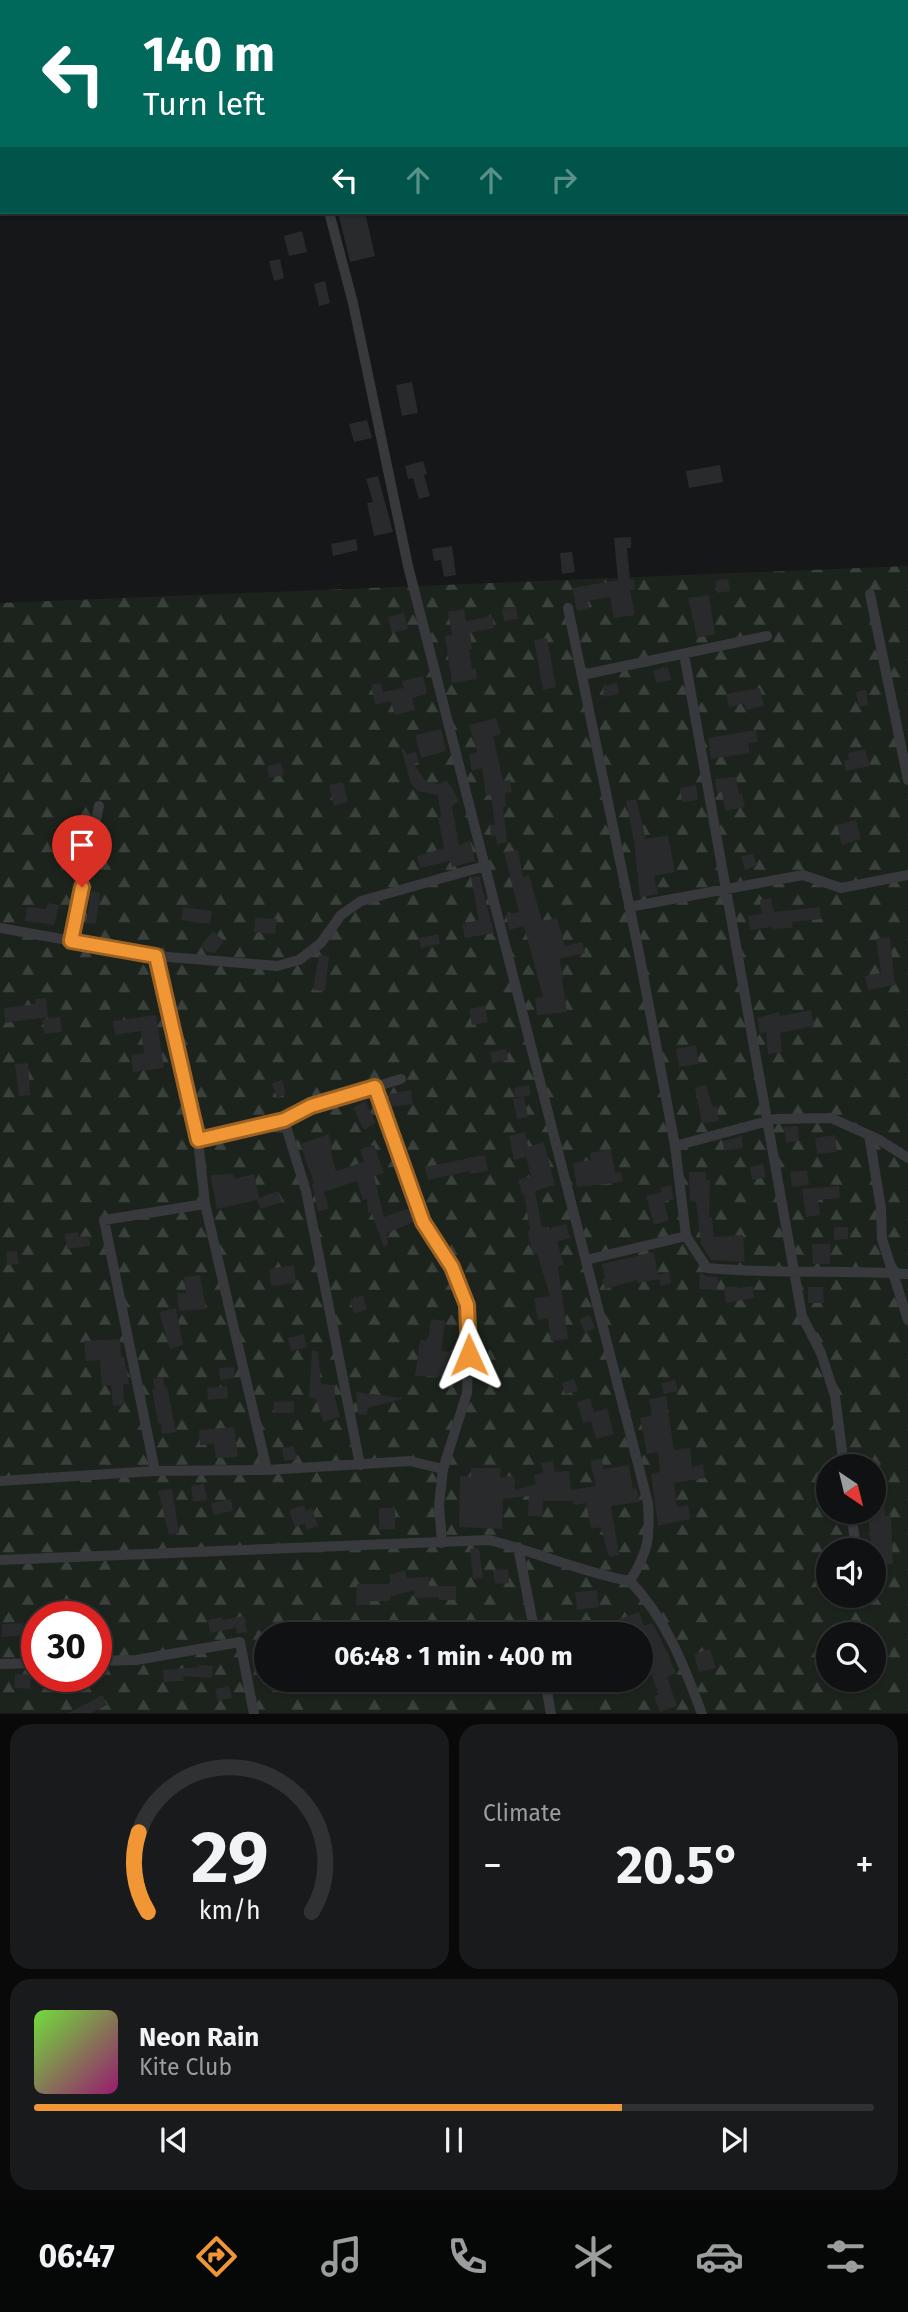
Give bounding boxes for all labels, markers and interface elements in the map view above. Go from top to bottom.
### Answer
text: 140 m [143,25,275,84]
icon: left [28,28,119,119]
text: Turn left [143,85,265,123]
icon: left [326,161,364,199]
icon: ahead [399,161,437,199]
icon: ahead [472,161,510,199]
icon: right [545,161,583,199]
pin [52,815,112,887]
icon: arrive [63,826,101,864]
position arrow [432,1318,506,1392]
north arrow [816,1454,886,1524]
map controls [816,1454,886,1692]
button: sound [816,1538,886,1608]
speed limit sign: 30 [21,1601,112,1692]
button: search [816,1622,886,1692]
text: 06:48 · 1 min · 400 m [334,1641,573,1672]
text: Climate [483,1799,562,1827]
text: 29 [191,1815,268,1902]
text: 20.5° [616,1834,741,1897]
text: − [483,1842,502,1888]
text: + [855,1842,874,1888]
text: km/h [199,1896,260,1926]
text: Neon Rain [139,2022,259,2053]
text: Kite Club [139,2053,232,2081]
icon: previous [155,2121,193,2159]
icon: pause [435,2121,473,2159]
icon: next [715,2121,753,2159]
icon: directions [192,2232,241,2281]
icon: music [317,2232,366,2281]
icon: phone [443,2232,492,2281]
icon: climate [569,2232,618,2281]
icon: car [695,2232,744,2281]
icon: filters [821,2232,870,2281]
text: 06:47 [38,2237,115,2275]

